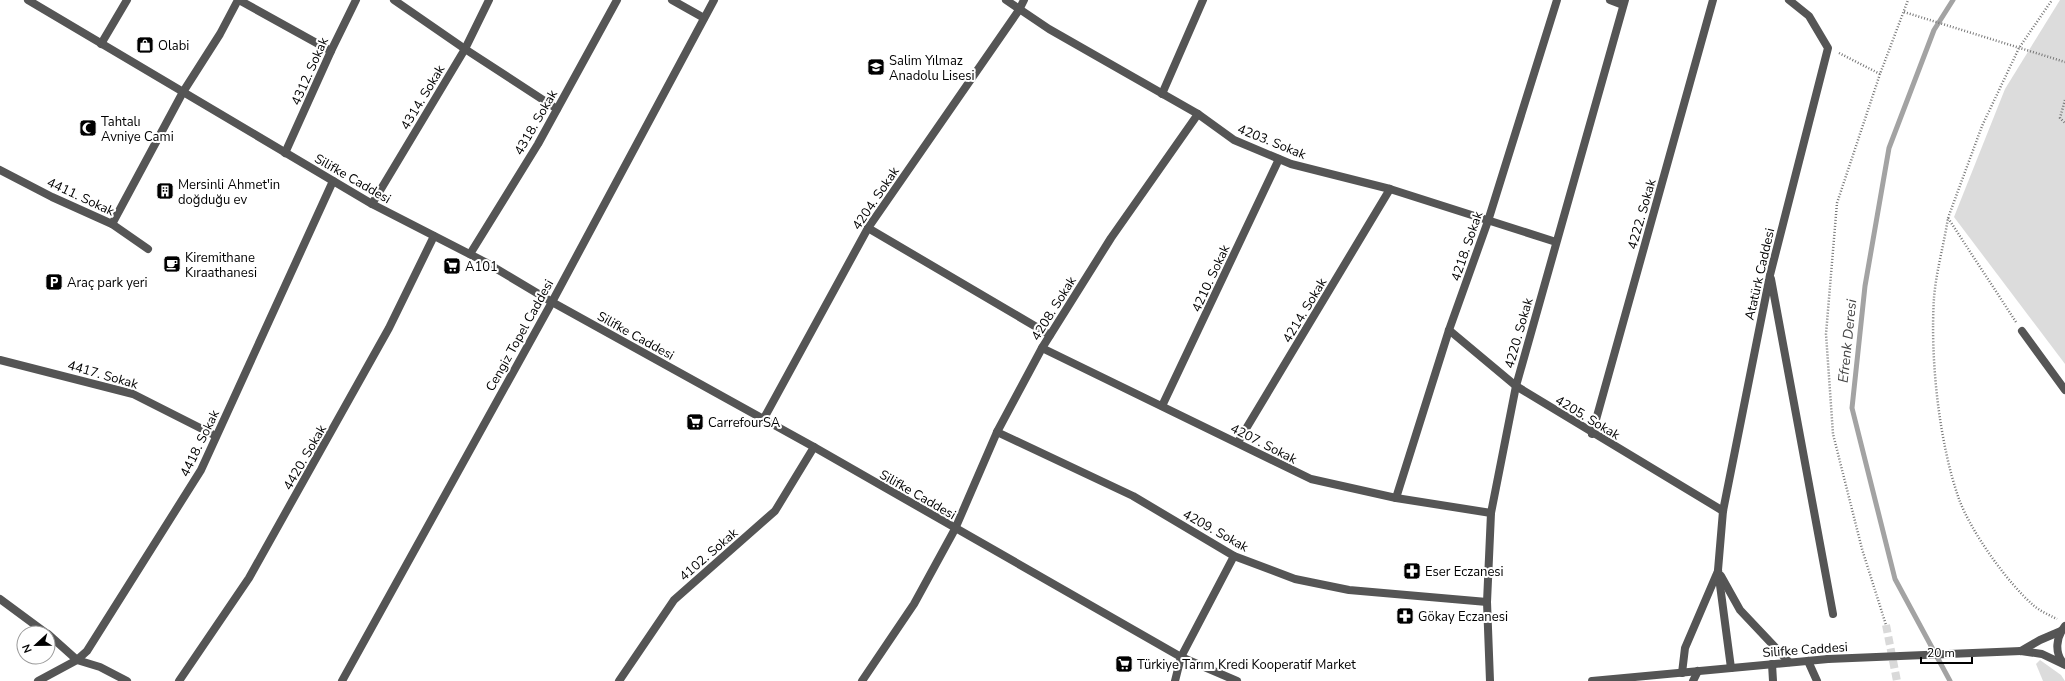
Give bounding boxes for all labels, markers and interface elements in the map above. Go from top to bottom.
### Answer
street label: 4312. Sokak [287,34,333,108]
shop icon: Olabi [135,35,155,55]
place label: Olabi [158,37,189,55]
place label: Salim Yılmaz Anadolu Lisesi [889,52,975,85]
school or university icon: Salim Yılmaz Anadolu Lisesi [866,57,886,77]
street label: 4314. Sokak [396,61,450,133]
street label: 4318. Sokak [510,86,562,158]
place label: Tahtalı Avniye Cami [101,113,174,146]
mosque icon: Tahtalı Avniye Cami [78,118,98,138]
street label: 4203. Sokak [1235,120,1309,164]
street label: Silifke Caddesi [311,150,394,208]
street label: 4204. Sokak [848,163,904,234]
street label: 4411. Sokak [44,173,118,221]
place label: Mersinli Ahmet'in doğduğu ev [178,176,280,209]
street label: 4222. Sokak [1623,176,1661,252]
building icon: Mersinli Ahmet'in doğduğu ev [155,181,175,201]
street label: 4218. Sokak [1447,209,1487,284]
street label: Atatürk Caddesi [1741,226,1779,322]
street label: 4210. Sokak [1187,241,1235,315]
place label: Kiremithane Kıraathanesi [185,249,257,282]
cafe icon: Kiremithane Kıraathanesi [162,254,182,274]
supermarket icon: A101 [442,256,462,276]
place label: A101 [465,258,498,276]
parking icon: Araç park yeri [44,272,64,292]
street label: 4208. Sokak [1027,273,1081,344]
place label: Araç park yeri [67,274,147,292]
street label: 4214. Sokak [1278,274,1332,346]
street label: Cengiz Topel Caddesi [482,276,558,395]
street label: 4220. Sokak [1500,295,1538,371]
water label: Efrenk Deresi [1834,298,1861,384]
street label: Silifke Caddesi [594,307,677,364]
street label: 4417. Sokak [65,356,141,394]
street label: 4205. Sokak [1552,391,1624,445]
street label: 4418. Sokak [176,406,224,480]
supermarket icon: CarrefourSA [685,412,705,432]
place label: CarrefourSA [708,414,781,432]
street label: 4207. Sokak [1227,419,1300,469]
street label: 4420. Sokak [279,421,331,493]
street label: Silifke Caddesi [876,466,959,524]
street label: 4209. Sokak [1179,505,1252,557]
street label: 4102. Sokak [675,524,742,585]
pharmacy icon: Eser Eczanesi [1402,561,1422,581]
place label: Eser Eczanesi [1425,563,1504,581]
pharmacy icon: Gökay Eczanesi [1395,606,1415,626]
place label: Gökay Eczanesi [1418,608,1508,626]
north arrow [16,625,56,665]
street label: Silifke Caddesi [1762,638,1848,662]
scale bar [1921,639,1972,665]
text: N [19,642,36,655]
text: 20 m [1927,645,1955,661]
supermarket icon: Türkiye Tarım Kredi Kooperatif Market [1114,654,1134,674]
place label: Türkiye Tarım Kredi Kooperatif Market [1137,656,1356,674]

